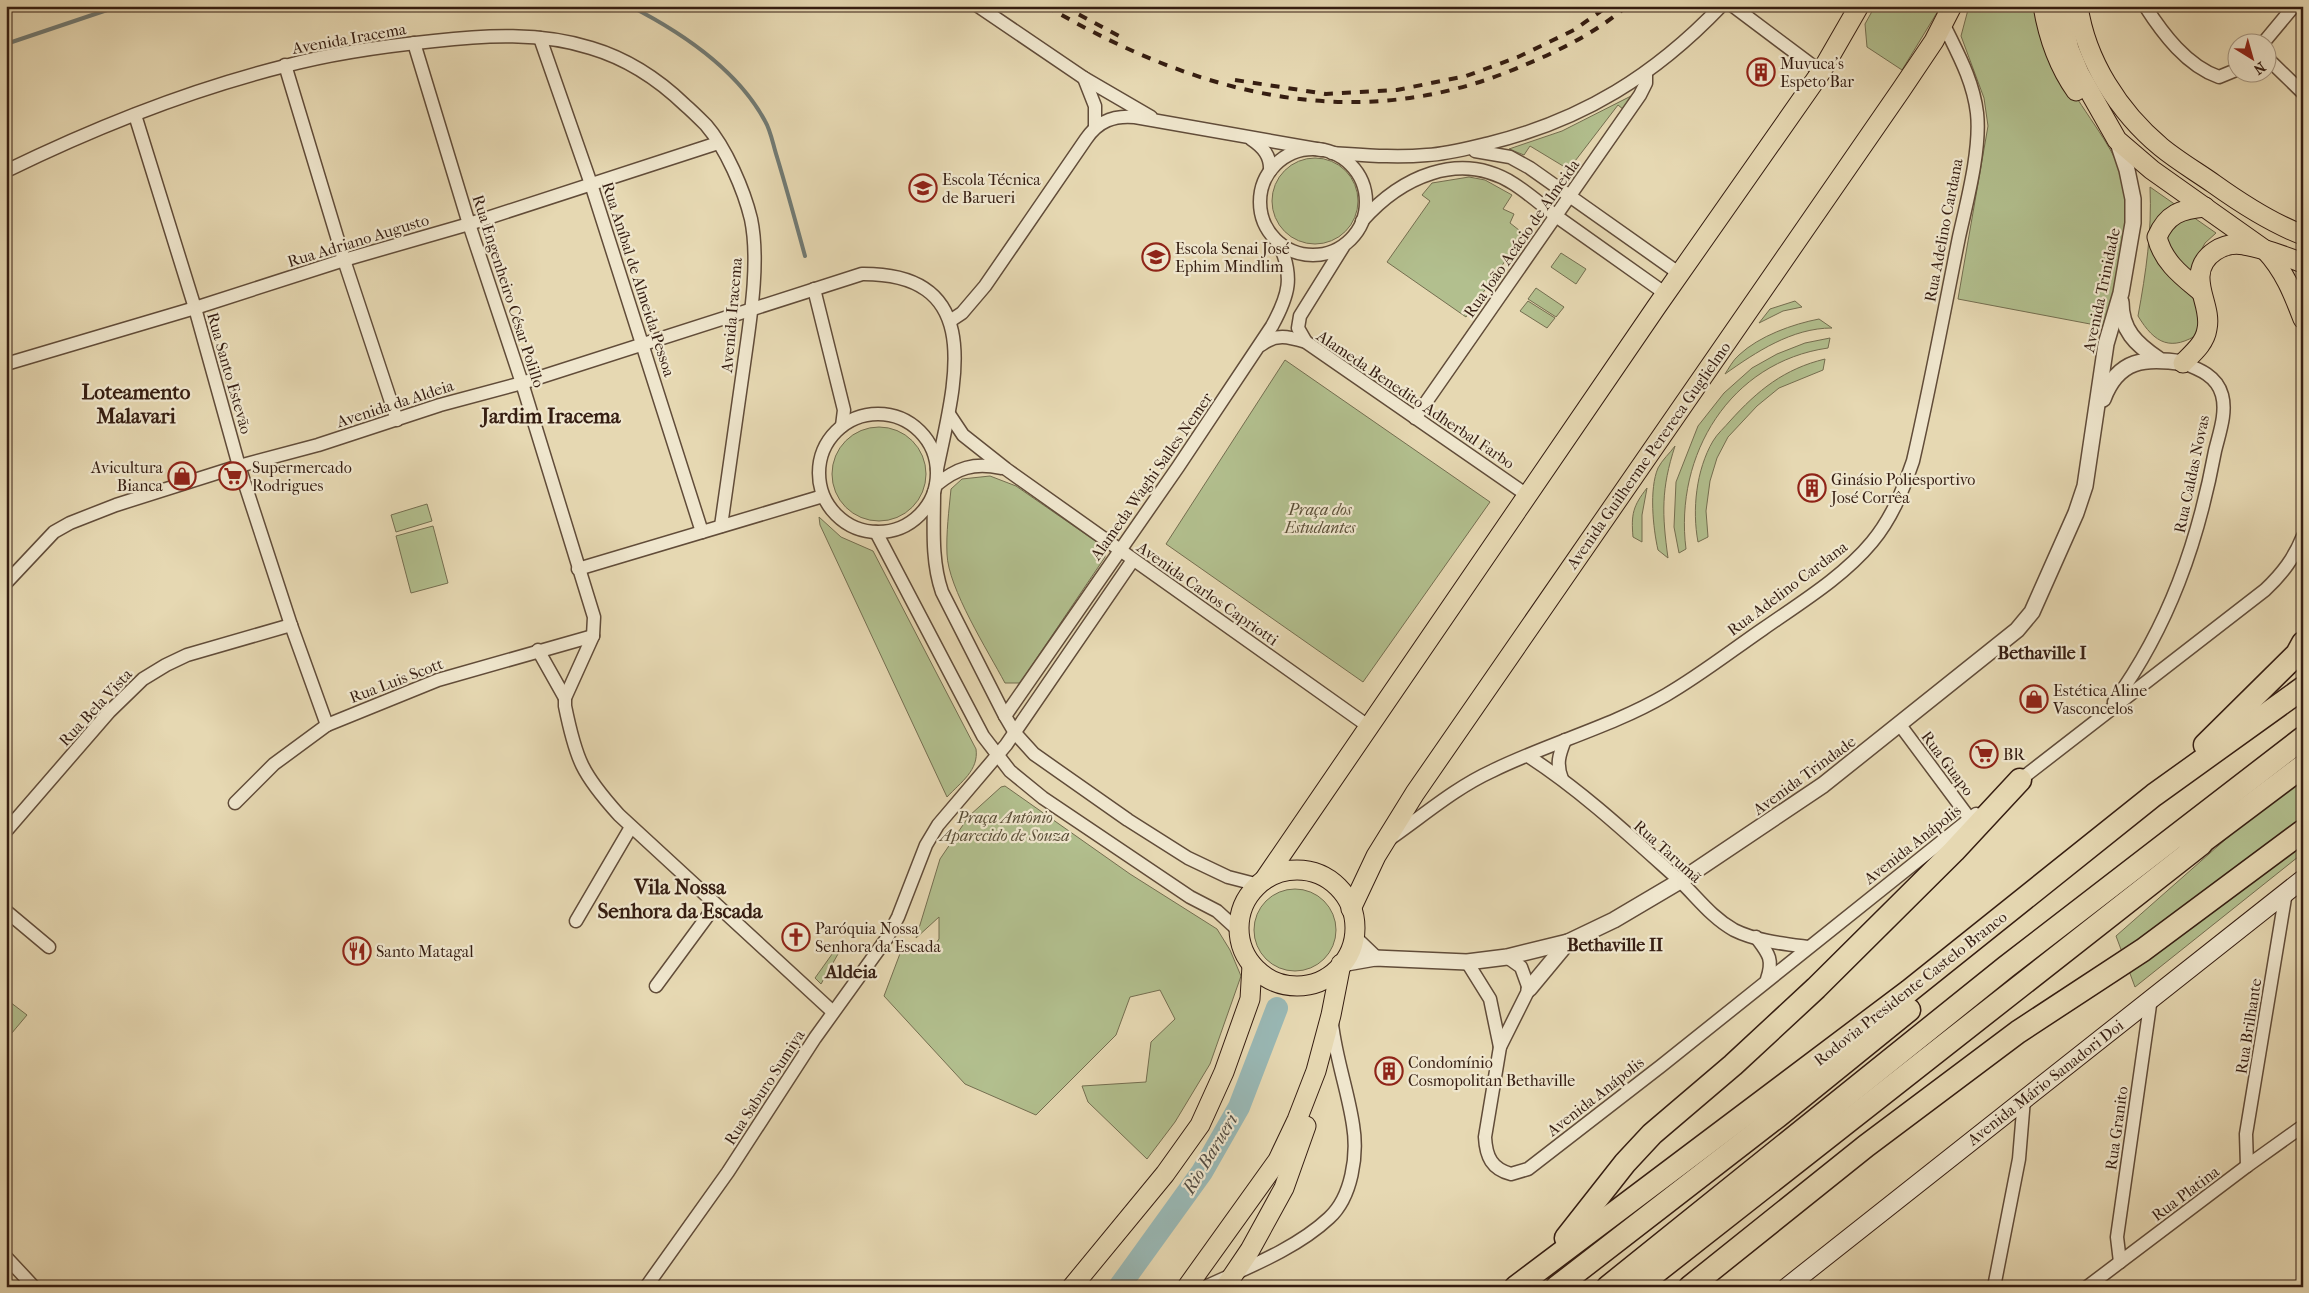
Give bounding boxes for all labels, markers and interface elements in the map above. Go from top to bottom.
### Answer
street label: Avenida Iracema [290,19,408,58]
north arrow [2226,32,2276,82]
place label: Muvuca's Espeto Bar [1780,54,1854,91]
building icon: Muvuca's Espeto Bar [1746,57,1776,87]
text: N [2250,58,2269,78]
street label: Rua João Acácio de Almeida [1459,155,1584,321]
street label: Rua Adelino Cardana [1920,156,1967,303]
place label: Escola Técnica de Barueri [942,170,1041,207]
school or university icon: Escola Técnica de Barueri [908,173,938,203]
street label: Rua Aníbal de Almeida Pessoa [598,179,679,380]
street label: Rua Engenheiro César Polillo [468,192,549,390]
street label: Rua Adriano Augusto [285,210,431,271]
street label: Avenida Trinidade [2079,226,2124,355]
place label: Escola Senai José Ephim Mindlim [1175,239,1290,276]
school or university icon: Escola Senai José Ephim Mindlim [1141,242,1171,272]
street label: Avenida Iracema [717,256,746,374]
street label: Rua Santo Estevão [203,310,256,436]
street label: Alameda Benedito Adherbal Farbo [1312,325,1518,473]
street label: Avenida Guilherme Perereca Guglielmo [1562,338,1734,573]
street label: Avenida da Aldeia [333,375,457,432]
district label: Loteamento Malavari [82,380,191,428]
street label: Alameda Waghi Salles Nemer [1086,389,1217,564]
district label: Jardim Iracema [479,404,622,428]
street label: Rua Caldas Novas [2170,413,2213,535]
place label: Avicultura Bianca [90,458,164,495]
place label: Supermercado Rodrigues [252,458,352,495]
shop icon: Avicultura Bianca [167,461,197,491]
supermarket icon: Supermercado Rodrigues [218,461,248,491]
place label: Ginásio Poliesportivo José Corrêa [1829,470,1975,507]
building icon: Ginásio Poliesportivo José Corrêa [1797,473,1827,503]
park label: Praça dos Estudantes [1284,500,1357,537]
street label: Avenida Carlos Capriotti [1133,537,1282,650]
street label: Rua Adelino Cardana [1723,537,1852,640]
district label: Bethaville I [1997,643,2087,664]
street label: Rua Luis Scott [347,654,446,707]
street label: Rua Bela Vista [55,664,136,750]
place label: Estética Aline Vasconcelos [2052,681,2147,718]
shop icon: Estética Aline Vasconcelos [2019,684,2049,714]
street label: Rua Guapo [1917,727,1978,799]
street label: Avenida Trindade [1748,732,1859,820]
supermarket icon: BR [1969,739,1999,769]
place label: BR [2003,745,2026,764]
street label: Avenida Anápolis [1859,801,1965,889]
park label: Praça Antônio Aparecido de Souza [938,808,1070,845]
street label: Rua Tarumã [1630,816,1706,887]
district label: Vila Nossa Senhora da Escada [597,875,764,923]
street label: Rodovia Presidente Castelo Branco [1810,907,2011,1070]
place label: Paróquia Nossa Senhora da Escada [815,919,941,956]
church icon: Paróquia Nossa Senhora da Escada [781,922,811,952]
district label: Bethaville II [1567,935,1663,956]
restaurant icon: Santo Matagal [342,936,372,966]
place label: Santo Matagal [376,942,474,961]
district label: Aldeia [824,961,878,983]
street label: Rua Brilhante [2232,977,2265,1075]
street label: Avenida Mário Sanadori Doi [1963,1015,2127,1150]
street label: Rua Saburo Sumiya [720,1026,809,1148]
place label: Condomínio Cosmopolitan Bethaville [1408,1053,1575,1090]
street label: Avenida Anápolis [1542,1053,1648,1141]
building icon: Condomínio Cosmopolitan Bethaville [1374,1056,1404,1086]
street label: Rua Granito [2101,1085,2132,1171]
water label: Rio Barueri [1178,1109,1243,1199]
street label: Rua Platina [2148,1161,2223,1225]

